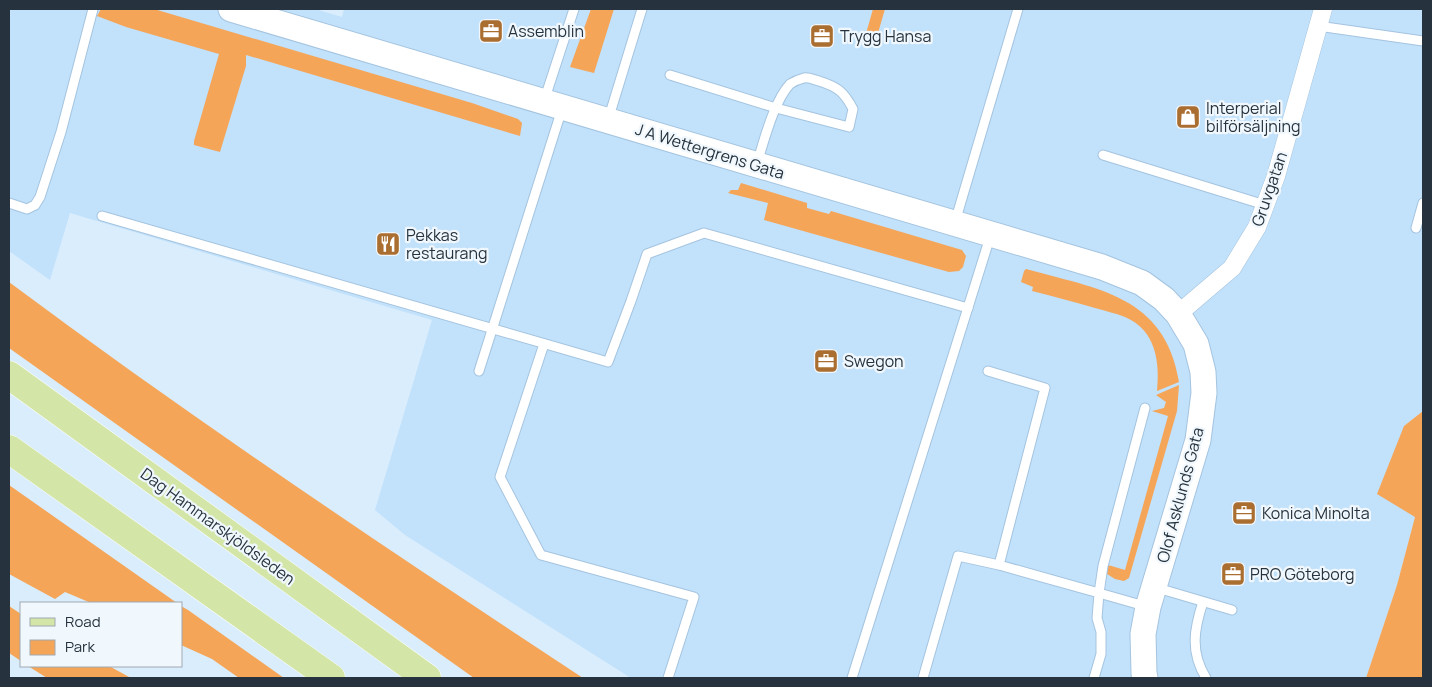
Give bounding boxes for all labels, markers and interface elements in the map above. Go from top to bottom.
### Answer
office icon: Assemblin [478,18,504,44]
place label: Assemblin [508,20,584,42]
office icon: Trygg Hansa [809,23,835,49]
place label: Trygg Hansa [840,25,931,47]
place label: Interperial bilförsäljning [1206,97,1300,137]
shop icon: Interperial bilförsäljning [1175,104,1201,130]
street label: J A Wettergrens Gata [633,118,787,184]
street label: Gruvgatan [1246,149,1292,229]
place label: Pekkas restaurang [406,224,487,264]
restaurant icon: Pekkas restaurang [375,231,401,257]
office icon: Swegon [813,348,839,374]
place label: Swegon [844,350,904,372]
street label: Olof Asklunds Gata [1151,425,1209,565]
street label: Dag Hammarskjöldsleden [136,462,300,590]
office icon: Konica Minolta [1231,500,1257,526]
place label: Konica Minolta [1262,502,1370,524]
office icon: PRO Göteborg [1220,561,1246,587]
place label: PRO Göteborg [1250,563,1355,585]
legend [20,602,182,667]
text: Road [65,611,101,632]
text: Park [65,636,95,657]

